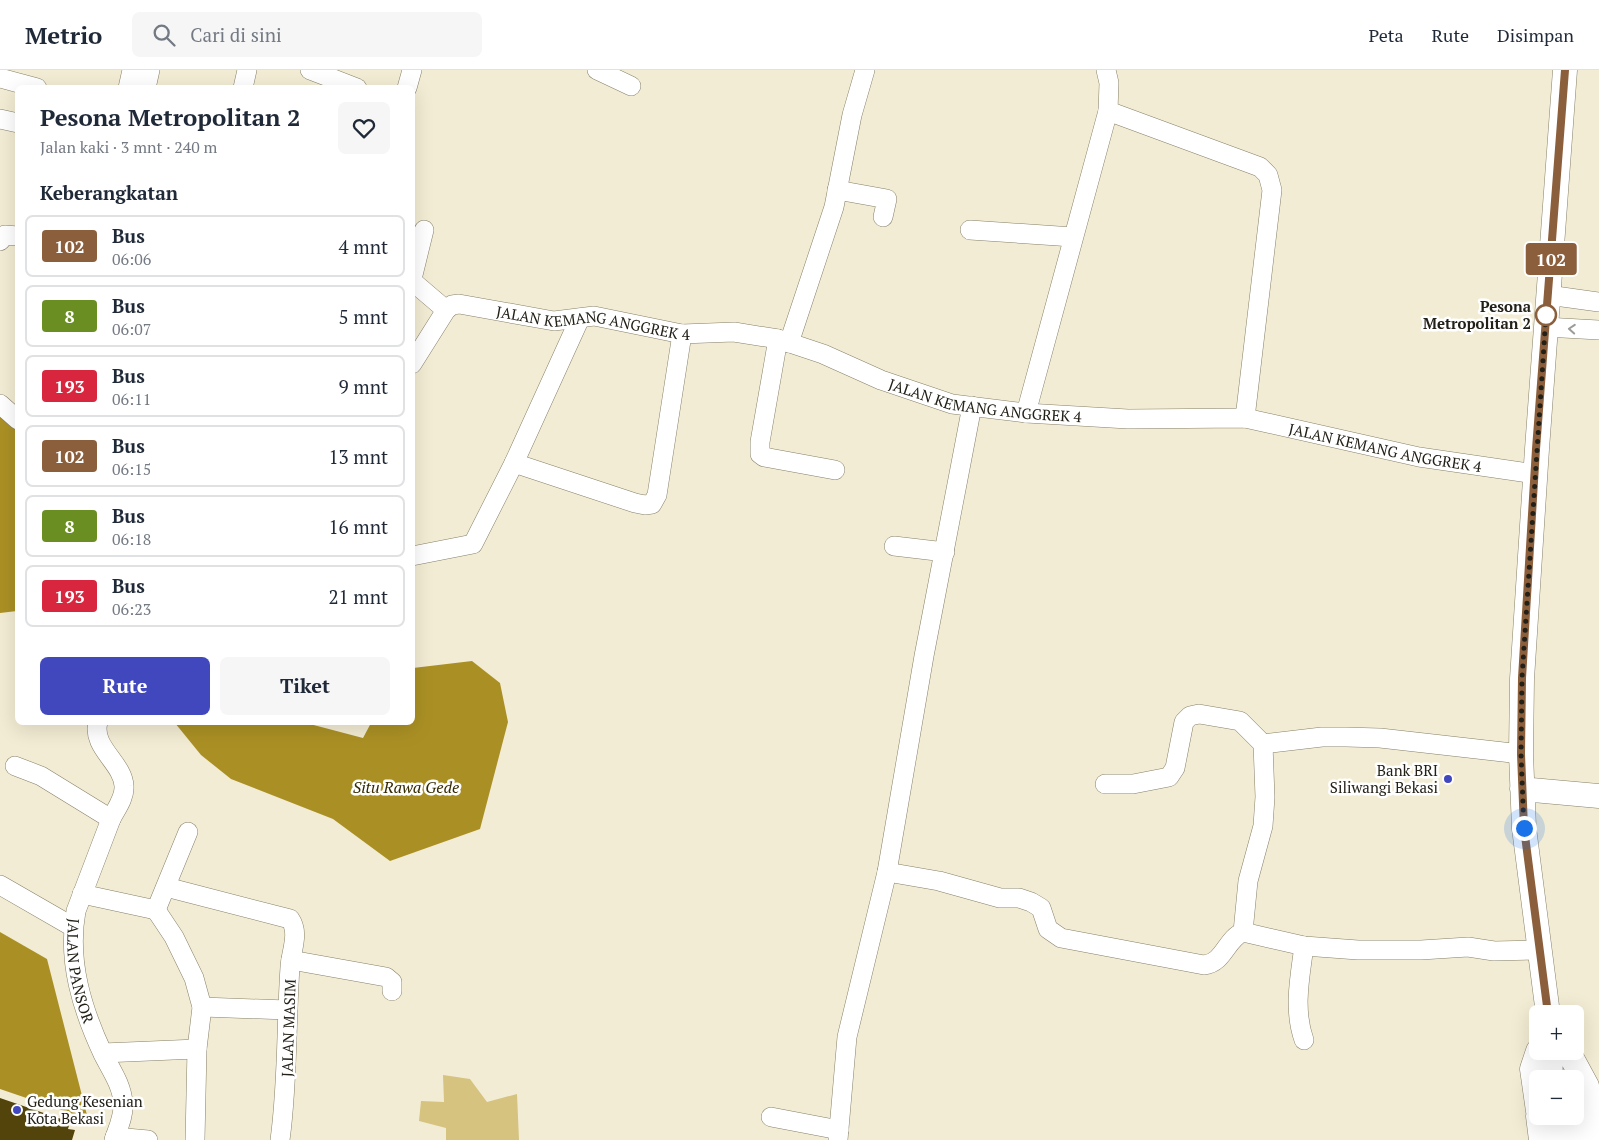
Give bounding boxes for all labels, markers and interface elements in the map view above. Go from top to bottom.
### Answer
search box [132,12,482,57]
text: Metrio [25,19,102,51]
icon: search [150,21,178,49]
text: Cari di sini [190,22,282,47]
text: Peta [1369,23,1404,47]
text: Rute [1432,23,1469,47]
text: Disimpan [1497,23,1574,47]
text: Pesona Metropolitan 2 [40,101,301,133]
button: heart [338,102,390,154]
text: Jalan kaki · 3 mnt · 240 m [40,136,217,158]
text: Keberangkatan [40,180,178,205]
text: Bus [112,223,145,248]
text: 102 [54,234,85,258]
text: 4 mnt [339,234,388,259]
line badge: 102 [1522,243,1580,275]
text: 102 [1536,247,1566,271]
text: 06:06 [112,248,151,270]
text: Bus [112,293,145,318]
place label: Pesona Metropolitan 2 [1423,296,1532,333]
street label: JALAN KEMANG ANGGREK 4 [495,301,690,344]
text: 8 [64,304,75,328]
text: 5 mnt [339,304,388,329]
marker: Pesona Metropolitan 2 [1535,304,1557,326]
text: 06:07 [112,318,151,340]
one-way arrow [1568,323,1576,334]
text: Bus [112,363,145,388]
street label: JALAN KEMANG ANGGREK 4 [886,373,1082,426]
text: 193 [54,374,85,398]
text: 9 mnt [339,374,388,399]
text: 06:11 [112,388,151,410]
street label: JALAN KEMANG ANGGREK 4 [1287,418,1483,476]
text: Bus [112,433,145,458]
text: 102 [54,444,85,468]
text: 13 mnt [328,444,388,469]
text: 06:15 [112,458,151,480]
text: Bus [112,503,145,528]
text: 8 [64,514,75,538]
text: 16 mnt [328,514,388,539]
text: 06:18 [112,528,151,550]
text: Bus [112,573,145,598]
text: 193 [54,584,85,608]
text: 21 mnt [328,584,388,609]
text: 06:23 [112,598,151,620]
button: Rute [40,657,210,715]
button: Tiket [220,657,390,715]
place label: Bank BRI Siliwangi Bekasi [1330,760,1438,797]
marker: Bank BRI Siliwangi Bekasi [1442,773,1454,785]
water label: Situ Rawa Gede [353,776,459,798]
your location [1512,816,1537,841]
street label: JALAN PANSOR [63,917,99,1026]
street label: JALAN MASIM [276,979,300,1077]
map controls [1529,1005,1584,1125]
button: + [1529,1005,1584,1060]
button: − [1529,1070,1584,1125]
place label: Gedung Kesenian Kota Bekasi [27,1091,143,1128]
marker: Gedung Kesenian Kota Bekasi [11,1104,23,1116]

